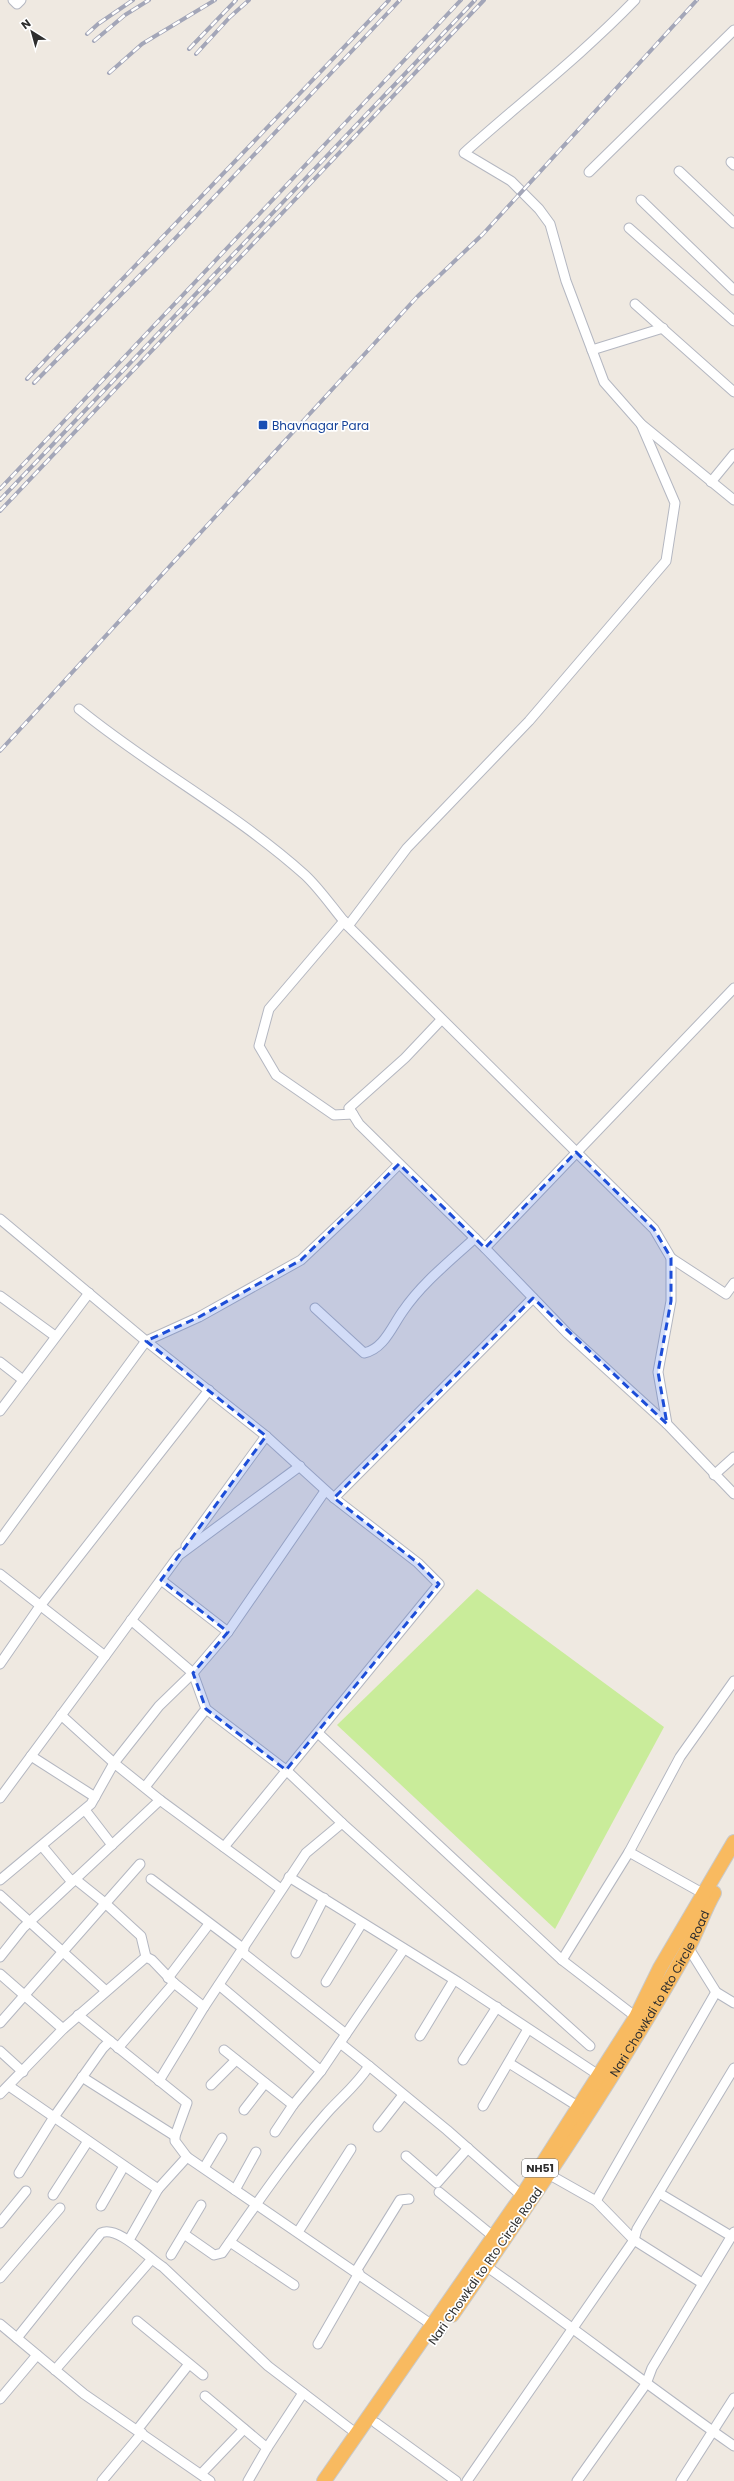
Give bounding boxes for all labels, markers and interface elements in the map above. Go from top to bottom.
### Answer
north arrow [12,12,52,52]
text: N [18,15,34,33]
place label: Bhavnagar Para [272,417,369,434]
marker: Bhavnagar Para [257,419,269,431]
street label: Nari Chowkdi to Rto Circle Road [605,1907,713,2080]
road number: NH51 [522,2159,558,2177]
street label: Nari Chowkdi to Rto Circle Road [424,2184,546,2348]

